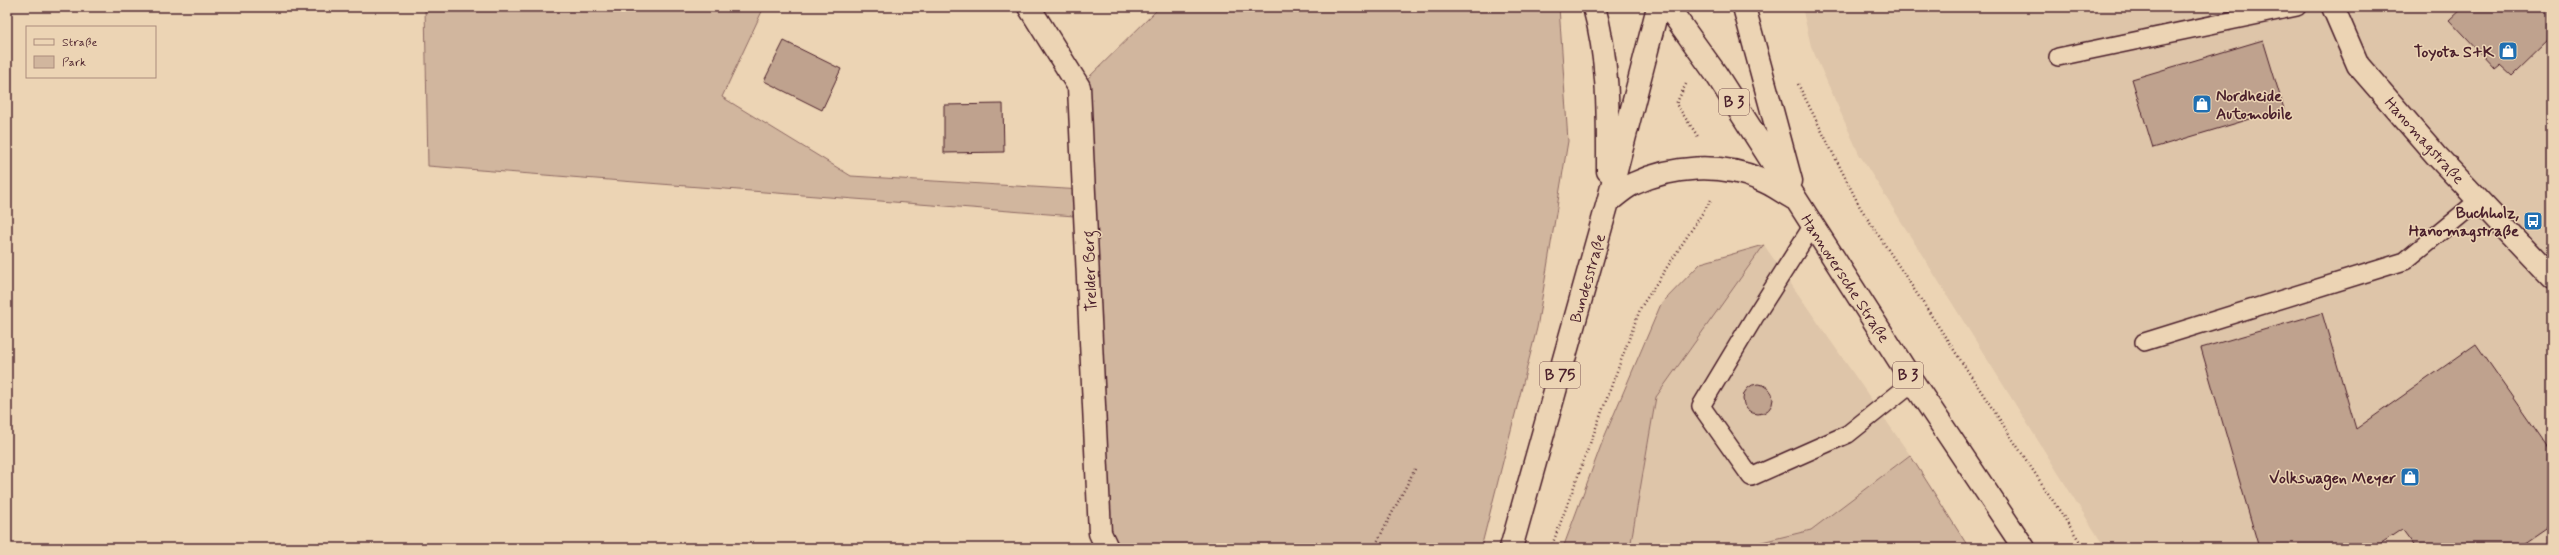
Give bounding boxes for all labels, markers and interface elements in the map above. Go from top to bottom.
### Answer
legend [26,26,156,78]
text: Straße [62,35,97,51]
shop icon: Toyota S+K [2497,40,2519,62]
place label: Toyota S+K [2414,42,2495,63]
text: Park [62,55,86,71]
place label: Nordheide Automobile [2216,86,2293,125]
road number: B 3 [1719,89,1749,115]
shop icon: Nordheide Automobile [2191,93,2213,115]
street label: Hanomagstraße [2379,93,2469,189]
place label: Buchholz, Hanomagstraße [2409,203,2520,243]
bus stop icon: Buchholz, Hanomagstraße [2522,210,2544,232]
street label: Hannoversche Straße [1795,211,1894,347]
street label: Trelder Berg [1079,230,1103,312]
street label: Bundesstraße [1566,231,1611,325]
road number: B 75 [1540,362,1580,388]
road number: B 3 [1893,362,1923,388]
shop icon: Volkswagen Meyer [2399,466,2421,488]
place label: Volkswagen Meyer [2269,468,2396,491]

